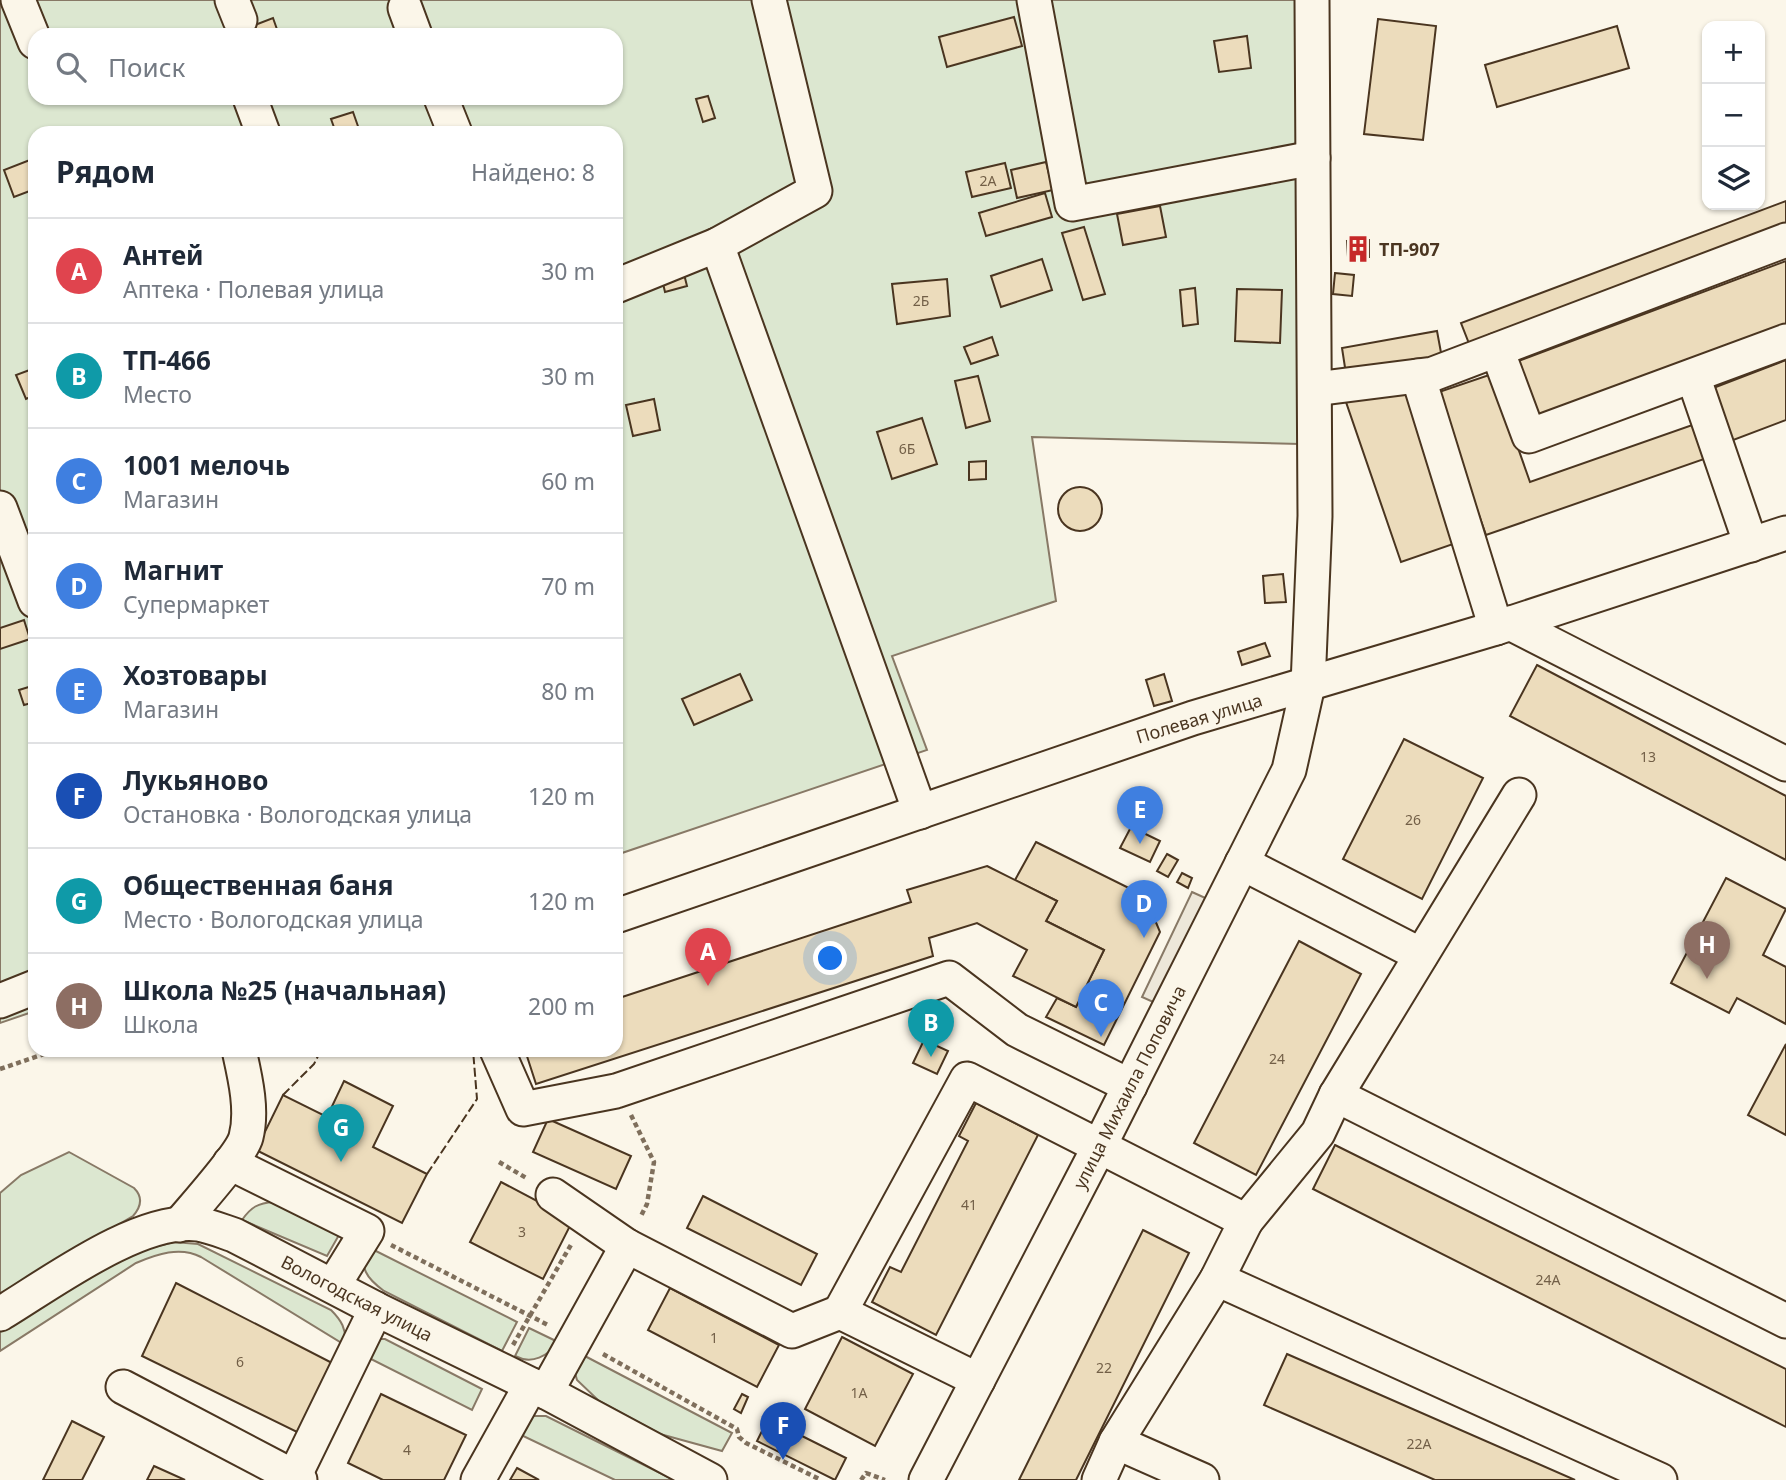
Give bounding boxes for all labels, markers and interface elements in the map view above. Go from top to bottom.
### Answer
map controls [1702,21,1765,210]
button: + [1702,21,1765,84]
search box [28,28,623,105]
icon: search [52,48,90,86]
text: Поиск [108,49,185,85]
button: − [1702,84,1765,147]
button: layers [1702,147,1765,210]
text: Рядом [56,151,155,192]
text: Найдено: 8 [471,156,595,188]
house number: 2А [980,171,997,190]
building icon: ТП-907 [1343,234,1373,264]
text: Антей [123,237,204,273]
place label: ТП-907 [1379,237,1440,261]
text: A [71,255,87,287]
text: 30 m [541,255,595,287]
text: Аптека · Полевая улица [123,273,384,305]
house number: 2Б [913,291,929,310]
text: ТП-466 [123,342,211,378]
text: B [71,360,87,392]
text: 30 m [541,360,595,392]
text: Место [123,378,192,410]
house number: 6Б [899,439,915,458]
text: 1001 мелочь [123,447,290,483]
text: C [72,465,86,497]
text: 60 m [541,465,595,497]
text: Магазин [123,483,219,515]
text: Магнит [123,552,223,588]
text: D [71,570,87,602]
text: 70 m [541,570,595,602]
text: Супермаркет [123,588,269,620]
text: Хозтовары [123,657,268,693]
text: E [73,675,85,707]
text: 80 m [541,675,595,707]
street label: Полевая улица [1133,687,1265,749]
text: Магазин [123,693,219,725]
house number: 13 [1640,747,1656,766]
text: Лукьяново [123,762,268,798]
text: F [73,780,85,812]
text: 120 m [528,780,595,812]
pin: E [1117,786,1163,844]
text: Остановка · Вологодская улица [123,798,472,830]
house number: 26 [1405,810,1421,829]
text: Общественная баня [123,867,393,903]
pin: D [1121,880,1167,938]
text: G [71,885,87,917]
text: 120 m [528,885,595,917]
text: Место · Вологодская улица [123,903,423,935]
pin: H [1684,921,1730,979]
pin: A [685,928,731,986]
your location [813,941,847,975]
text: Школа №25 (начальная) [123,972,446,1008]
pin: C [1078,979,1124,1037]
street label: улица Михаила Поповича [1067,981,1191,1193]
text: H [70,990,88,1022]
text: 200 m [528,990,595,1022]
pin: B [908,999,954,1057]
text: Школа [123,1008,199,1040]
house number: 24 [1269,1049,1285,1068]
pin: G [318,1104,364,1162]
house number: 41 [961,1195,977,1214]
house number: 3 [518,1222,526,1241]
street label: Вологодская улица [277,1249,437,1347]
house number: 24А [1536,1270,1561,1289]
house number: 1 [710,1328,718,1347]
house number: 6 [236,1352,244,1371]
house number: 22 [1096,1358,1112,1377]
house number: 1А [851,1383,868,1402]
pin: F [760,1402,806,1460]
house number: 22А [1407,1434,1432,1453]
house number: 4 [403,1440,411,1459]

